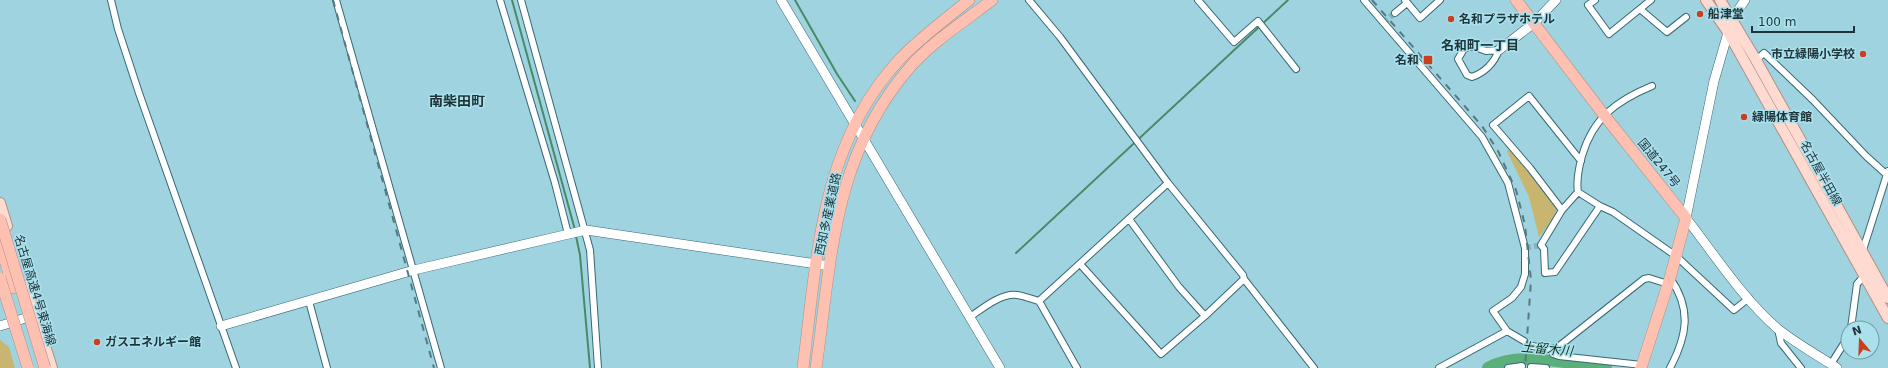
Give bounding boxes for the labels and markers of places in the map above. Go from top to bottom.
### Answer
place label: 船津堂 [1708,7,1744,21]
marker: 船津堂 [1695,9,1705,19]
place label: 名和プラザホテル [1459,12,1555,26]
marker: 名和プラザホテル [1446,14,1456,24]
place label: 市立緑陽小学校 [1771,47,1855,61]
marker: 市立緑陽小学校 [1858,49,1868,59]
place label: 名和 [1395,53,1419,67]
marker: 名和 [1422,54,1434,66]
place label: 緑陽体育館 [1752,110,1812,124]
marker: 緑陽体育館 [1739,112,1749,122]
place label: ガスエネルギー館 [105,335,201,349]
marker: ガスエネルギー館 [92,337,102,347]

